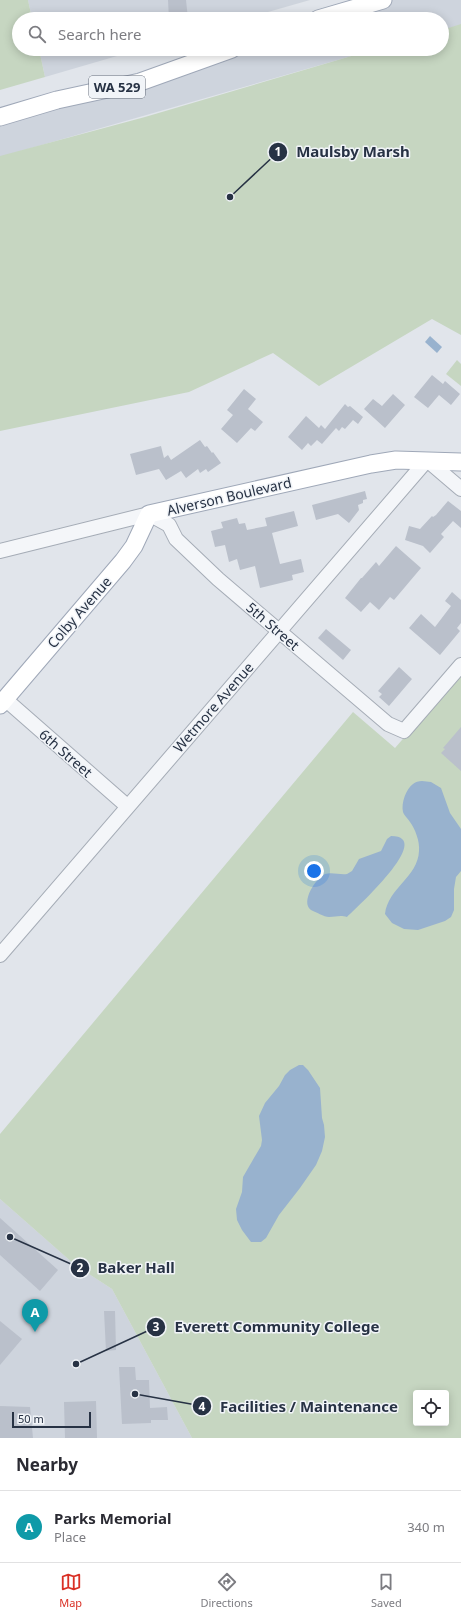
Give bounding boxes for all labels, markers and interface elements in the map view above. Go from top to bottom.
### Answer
search box [12,12,449,56]
icon: search [26,23,48,45]
text: Search here [58,24,141,44]
road number: WA 529 [89,76,145,98]
callout: Maulsby Marsh [268,138,418,165]
text: Maulsby Marsh [296,141,410,161]
text: 1 [275,143,281,160]
street label: Alverson Boulevard [165,472,293,520]
street label: Colby Avenue [43,572,115,652]
street label: 5th Street [242,598,304,654]
street label: Wetmore Avenue [169,658,257,756]
street label: 6th Street [35,725,97,781]
your location [304,861,324,881]
callout: Baker Hall [70,1255,183,1282]
text: Baker Hall [97,1257,175,1277]
text: 2 [77,1259,84,1276]
pin: A [22,1299,48,1332]
callout: Everett Community College [146,1313,387,1340]
text: Everett Community College [175,1316,379,1336]
text: 3 [153,1318,160,1335]
map controls [413,1390,449,1426]
button: locate [413,1390,449,1426]
callout: Facilities / Maintenance [192,1393,406,1420]
text: Facilities / Maintenance [220,1396,398,1416]
text: 4 [199,1398,206,1415]
scale bar [12,1410,91,1429]
text: 50 m [18,1411,44,1426]
text: Nearby [16,1453,78,1476]
text: Parks Memorial [54,1508,171,1528]
text: A [25,1518,34,1536]
text: 340 m [407,1518,445,1536]
text: Place [54,1528,86,1546]
tab: Map [59,1571,82,1610]
tab: Directions [200,1571,253,1610]
tab: Saved [371,1571,402,1610]

